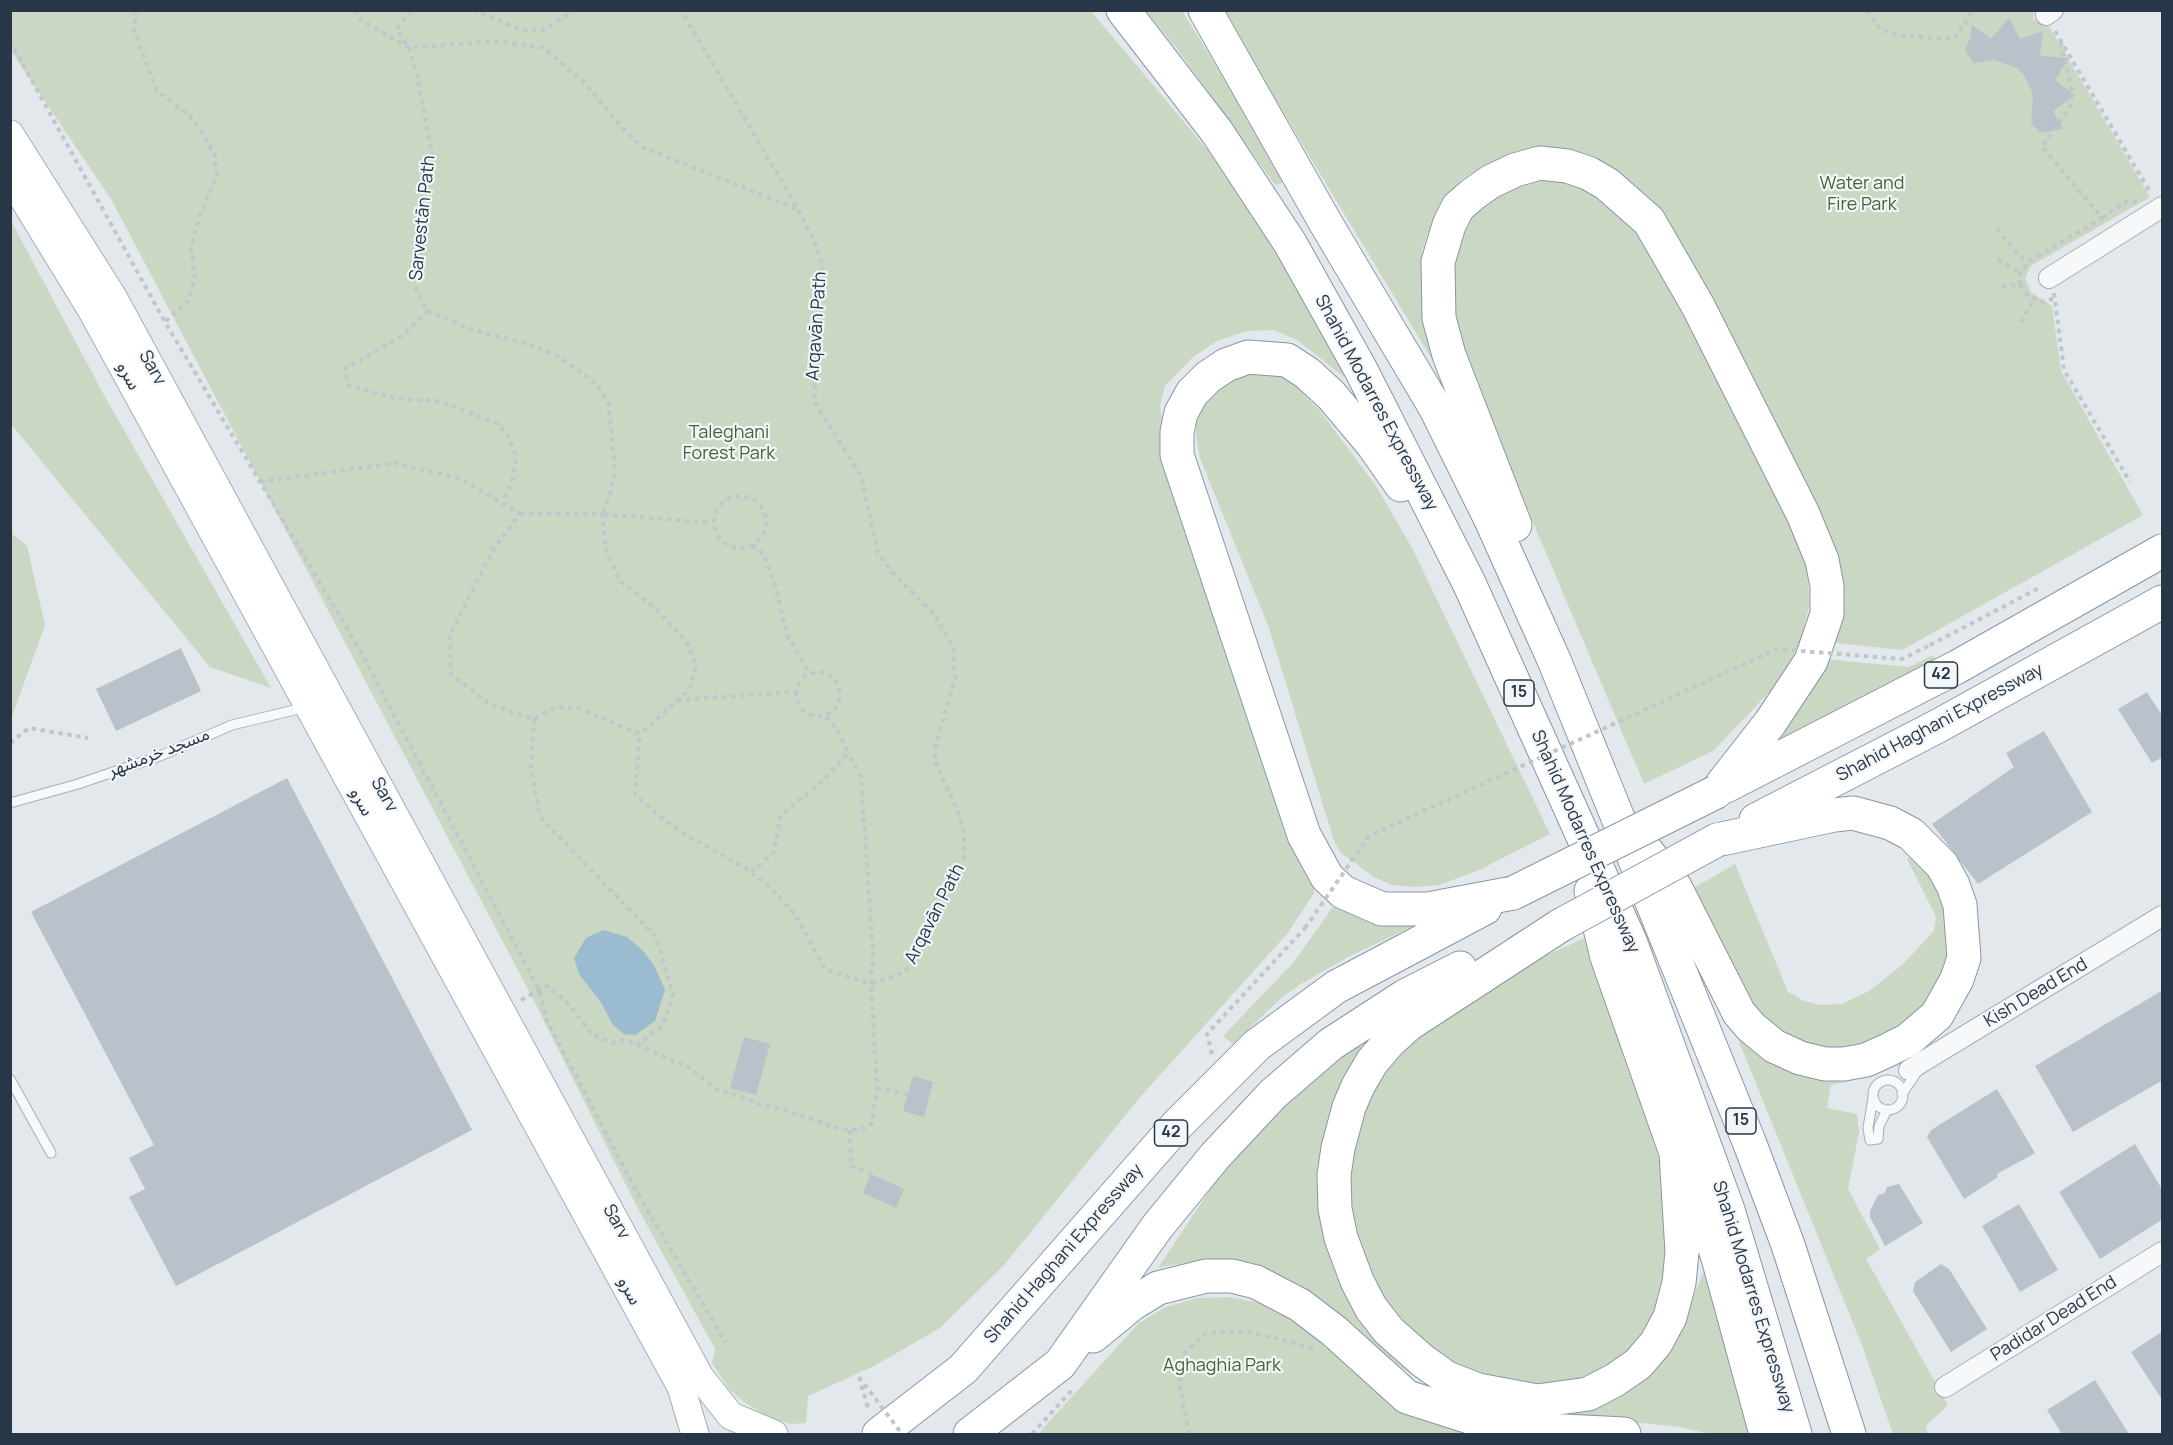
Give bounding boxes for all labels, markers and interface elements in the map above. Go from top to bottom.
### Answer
street label: Sarvestān Path [406,154,440,282]
park label: Water and Fire Park [1820,173,1904,216]
street label: Arqavān Path [802,271,832,381]
street label: Shahid Modarres Expressway [1310,291,1442,515]
street label: Sarv [134,347,170,389]
street label: سرو [111,358,145,394]
park label: Taleghani Forest Park [683,422,775,464]
street label: Shahid Haghani Expressway [1833,659,2047,787]
road number: 42 [1924,662,1958,688]
road number: 15 [1504,680,1534,706]
street label: مسجد خرمشهر [105,724,213,782]
street label: Shahid Modarres Expressway [1526,727,1644,957]
street label: Sarv [366,774,402,816]
street label: سرو [344,784,378,820]
street label: Arqavān Path [901,860,969,968]
street label: Kish Dead End [1980,954,2092,1032]
road number: 15 [1726,1108,1756,1134]
road number: 42 [1154,1120,1188,1146]
street label: Shahid Haghani Expressway [980,1160,1148,1348]
street label: Shahid Modarres Expressway [1707,1178,1799,1416]
street label: Sarv [598,1201,634,1243]
street label: Padidar Dead End [1987,1272,2121,1366]
street label: سرو [612,1273,646,1309]
park label: Aghaghia Park [1163,1355,1281,1377]

